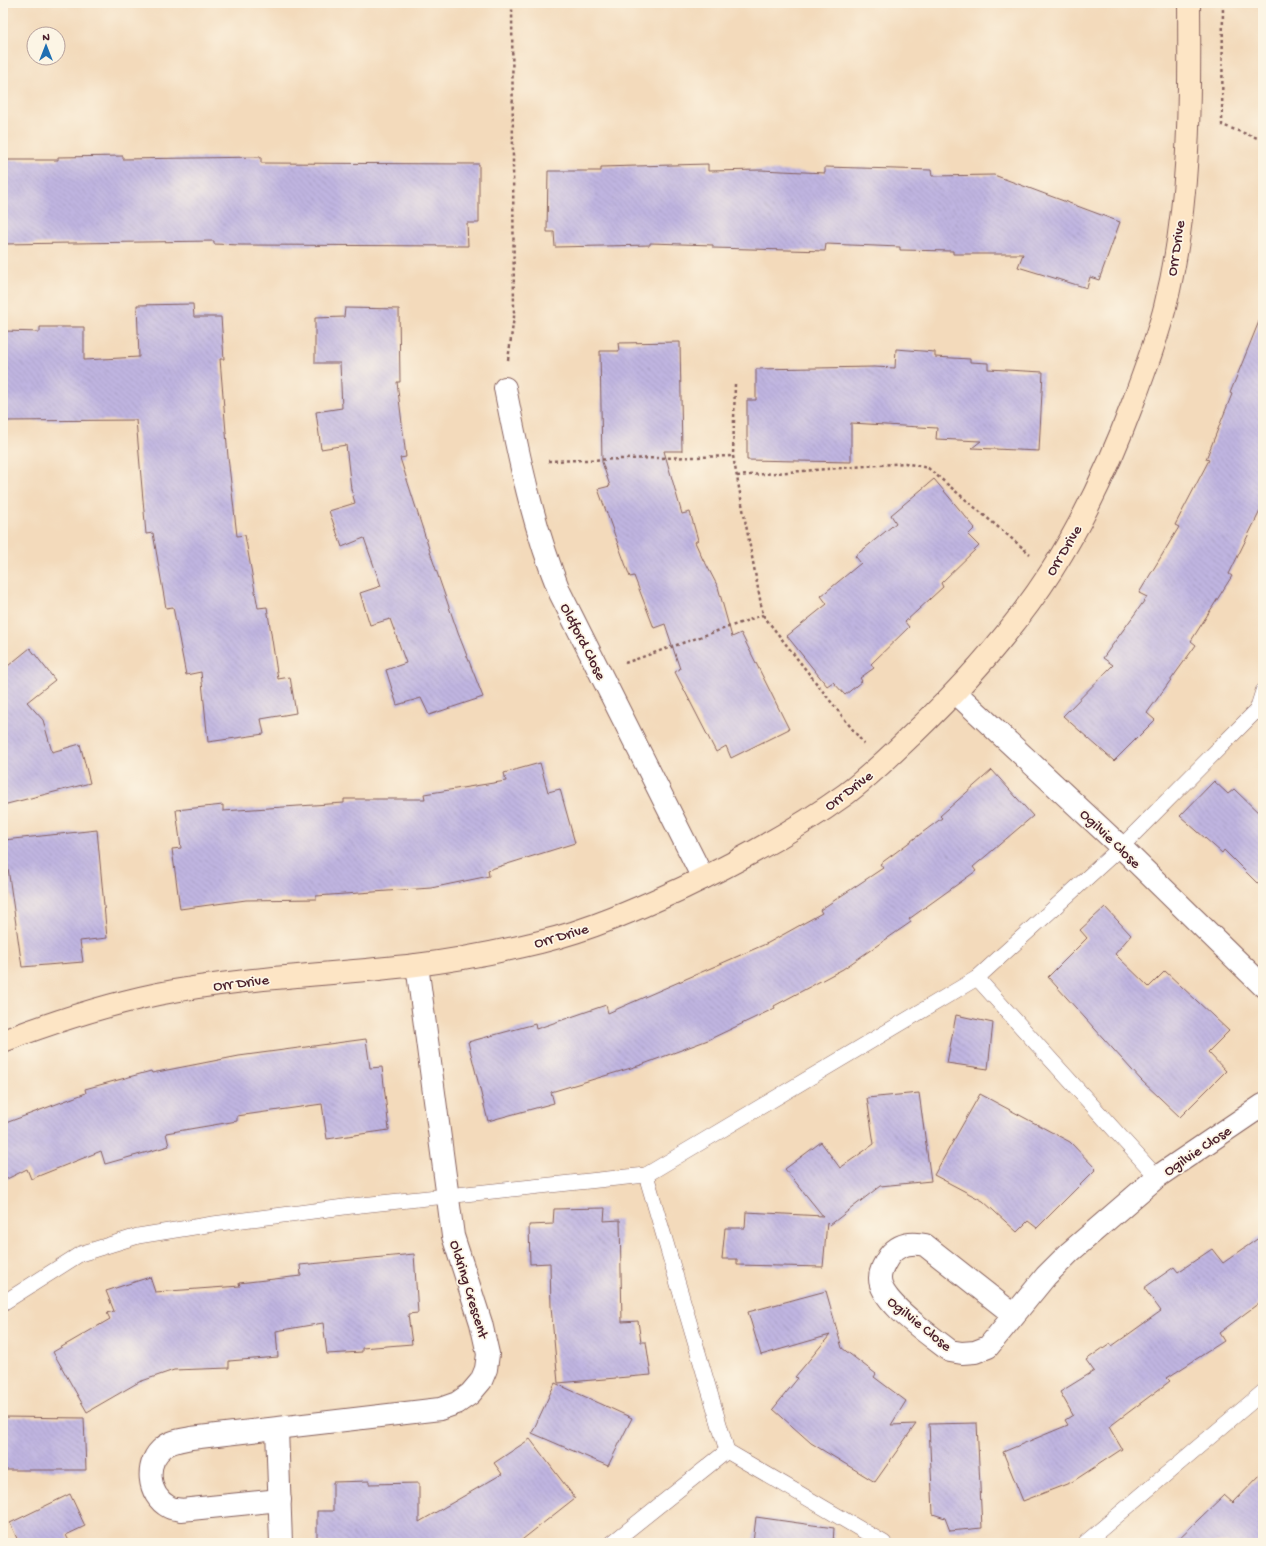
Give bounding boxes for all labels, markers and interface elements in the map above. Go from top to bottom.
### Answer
north arrow [26,26,66,66]
text: N [42,32,50,44]
street label: Orr Drive [1164,219,1190,277]
street label: Orr Drive [1043,522,1087,580]
street label: Oldford Close [555,601,609,683]
street label: Orr Drive [821,767,877,816]
street label: Ogilvie Close [1075,806,1144,873]
street label: Orr Drive [532,920,591,953]
street label: Orr Drive [212,972,270,996]
street label: Ogilvie Close [1161,1122,1236,1181]
street label: Oldring Crescent [445,1238,492,1343]
street label: Ogilvie Close [883,1293,955,1356]

